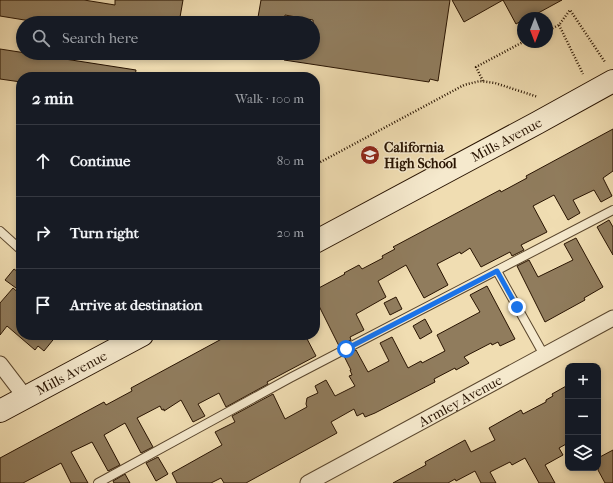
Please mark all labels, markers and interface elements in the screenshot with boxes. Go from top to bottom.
north arrow [517,12,553,48]
search box [16,16,320,60]
icon: search [30,27,52,49]
text: Search here [62,29,138,47]
text: 2 min [32,88,73,108]
text: Walk · 100 m [235,91,304,106]
street label: Mills Avenue [468,114,545,166]
place label: California High School [384,139,457,172]
school or university icon: California High School [359,144,381,166]
icon: ahead [32,150,54,172]
text: Continue [70,152,130,170]
text: 80 m [277,153,304,168]
icon: right [32,222,54,244]
text: Turn right [70,224,139,242]
text: 20 m [277,225,304,240]
icon: arrive [32,294,54,316]
text: Arrive at destination [70,296,202,314]
route end [508,298,526,316]
route start [337,340,355,358]
street label: Mills Avenue [33,347,110,399]
map controls [565,363,601,471]
button: + [565,363,601,399]
street label: Armley Avenue [415,372,505,431]
button: − [565,399,601,435]
button: layers [565,435,601,471]

